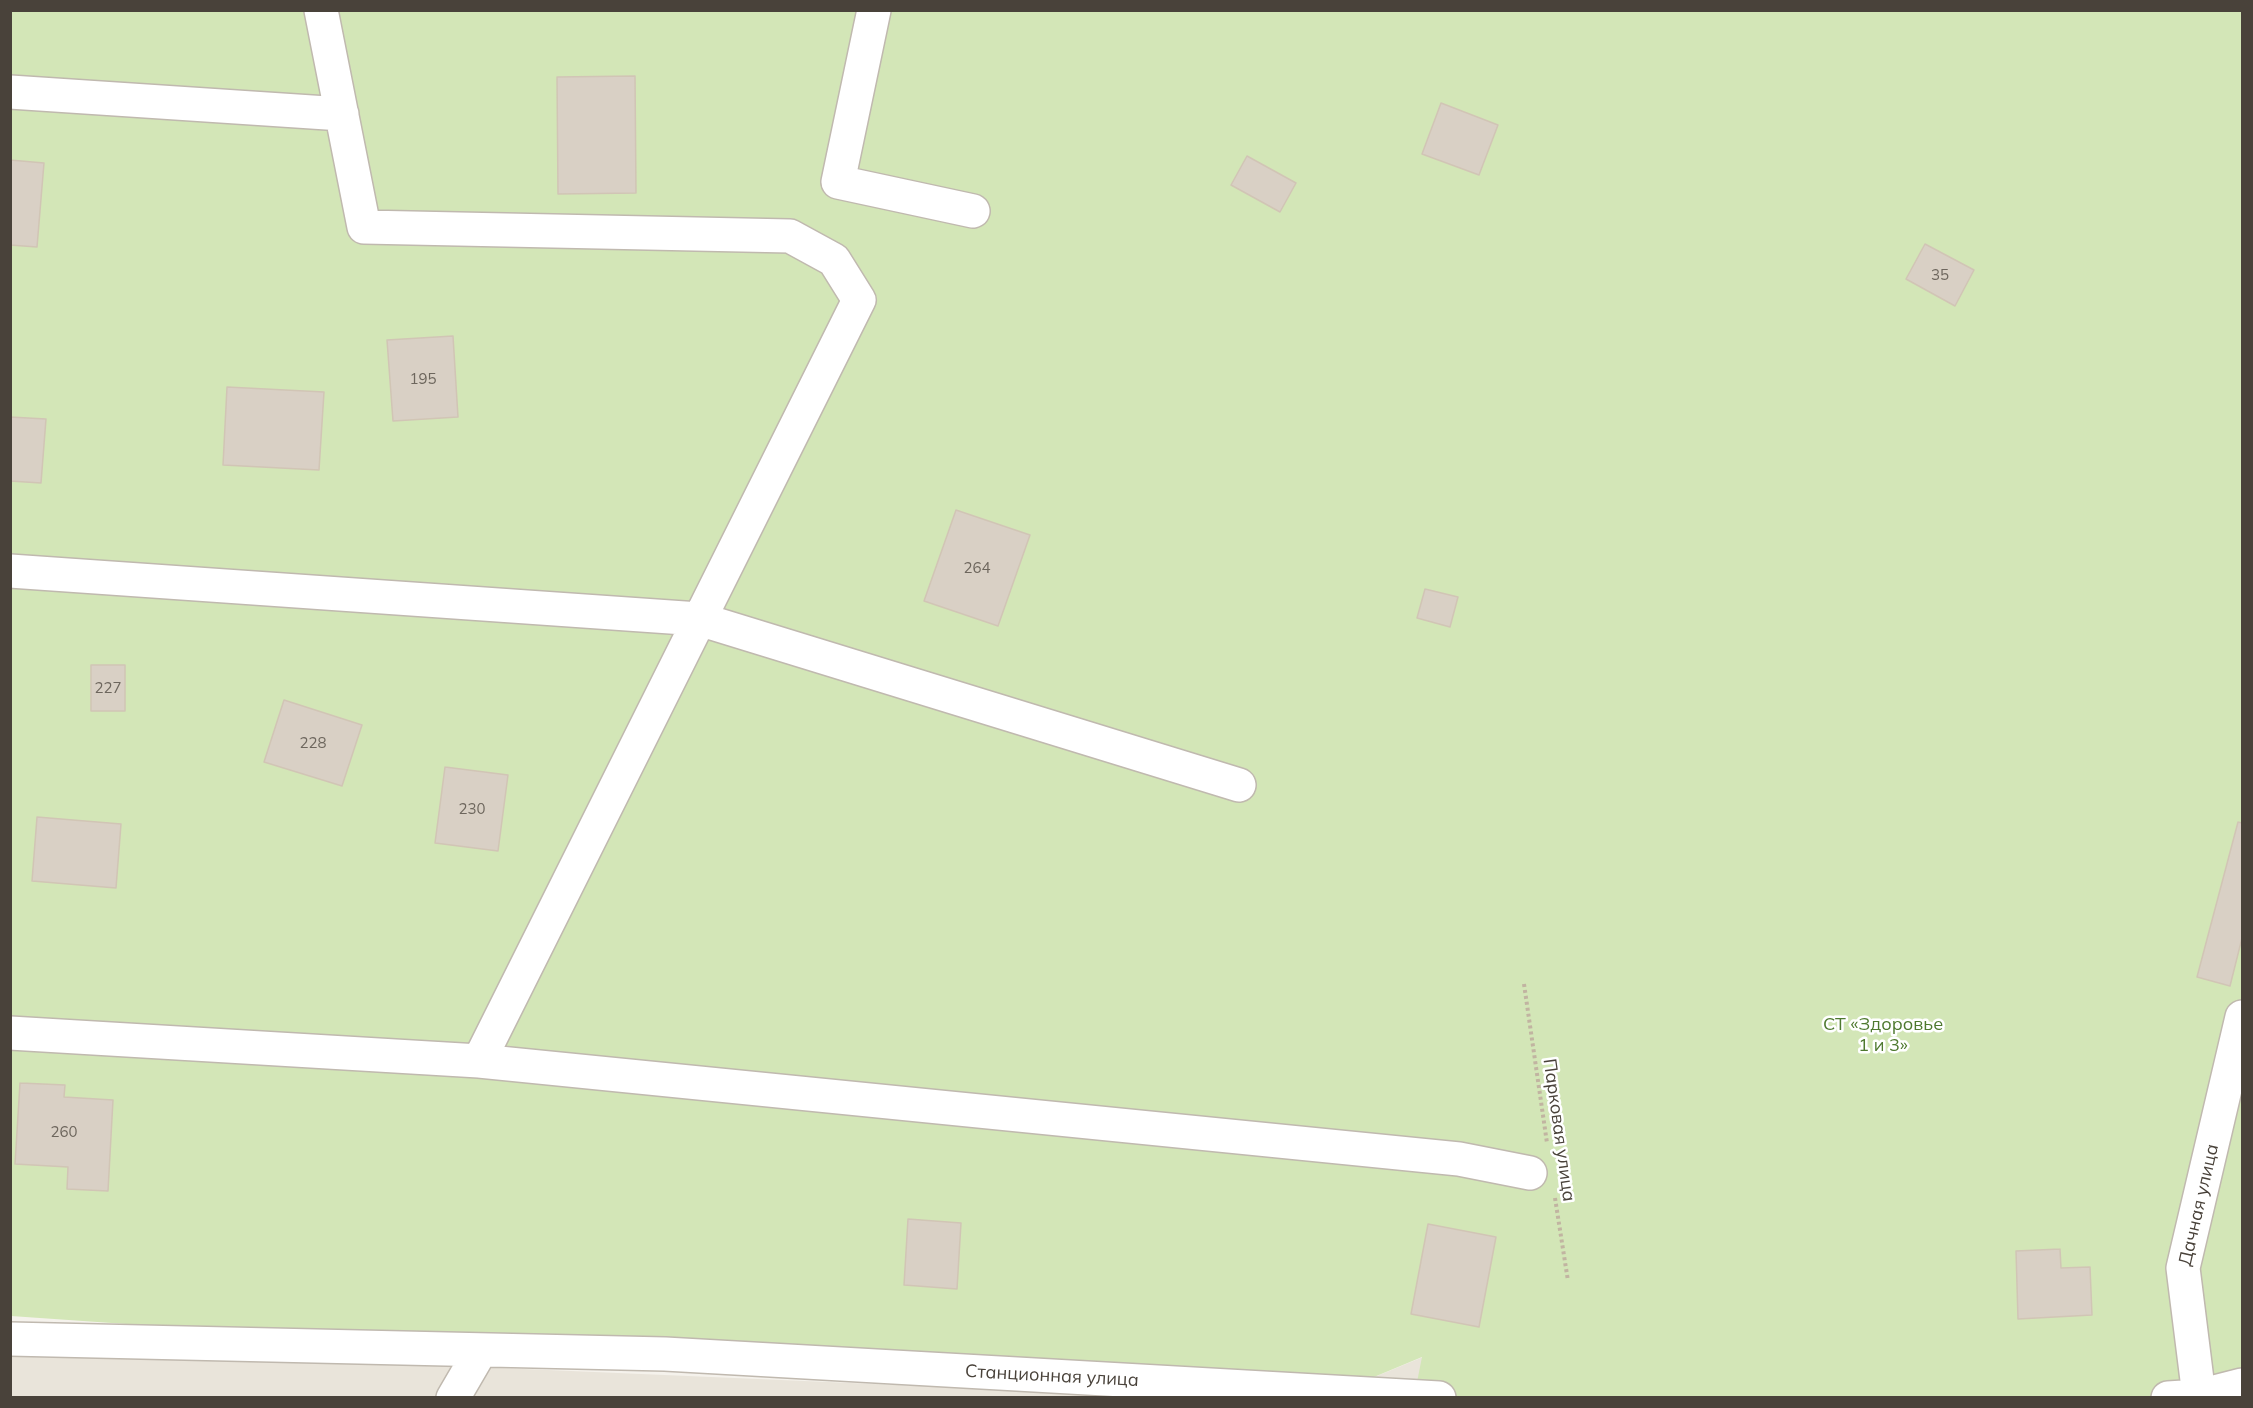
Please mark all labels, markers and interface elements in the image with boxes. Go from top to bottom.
house number: 35 [1931,266,1949,284]
house number: 195 [410,370,436,388]
house number: 264 [964,559,990,577]
house number: 227 [95,679,121,697]
house number: 228 [300,734,326,752]
house number: 230 [459,800,485,818]
park label: СТ «Здоровье 1 и 3» [1823,1014,1943,1056]
street label: Парковая улица [1538,1057,1580,1203]
house number: 260 [51,1123,77,1141]
street label: Дачная улица [2174,1142,2224,1268]
street label: Станционная улица [965,1361,1139,1391]

